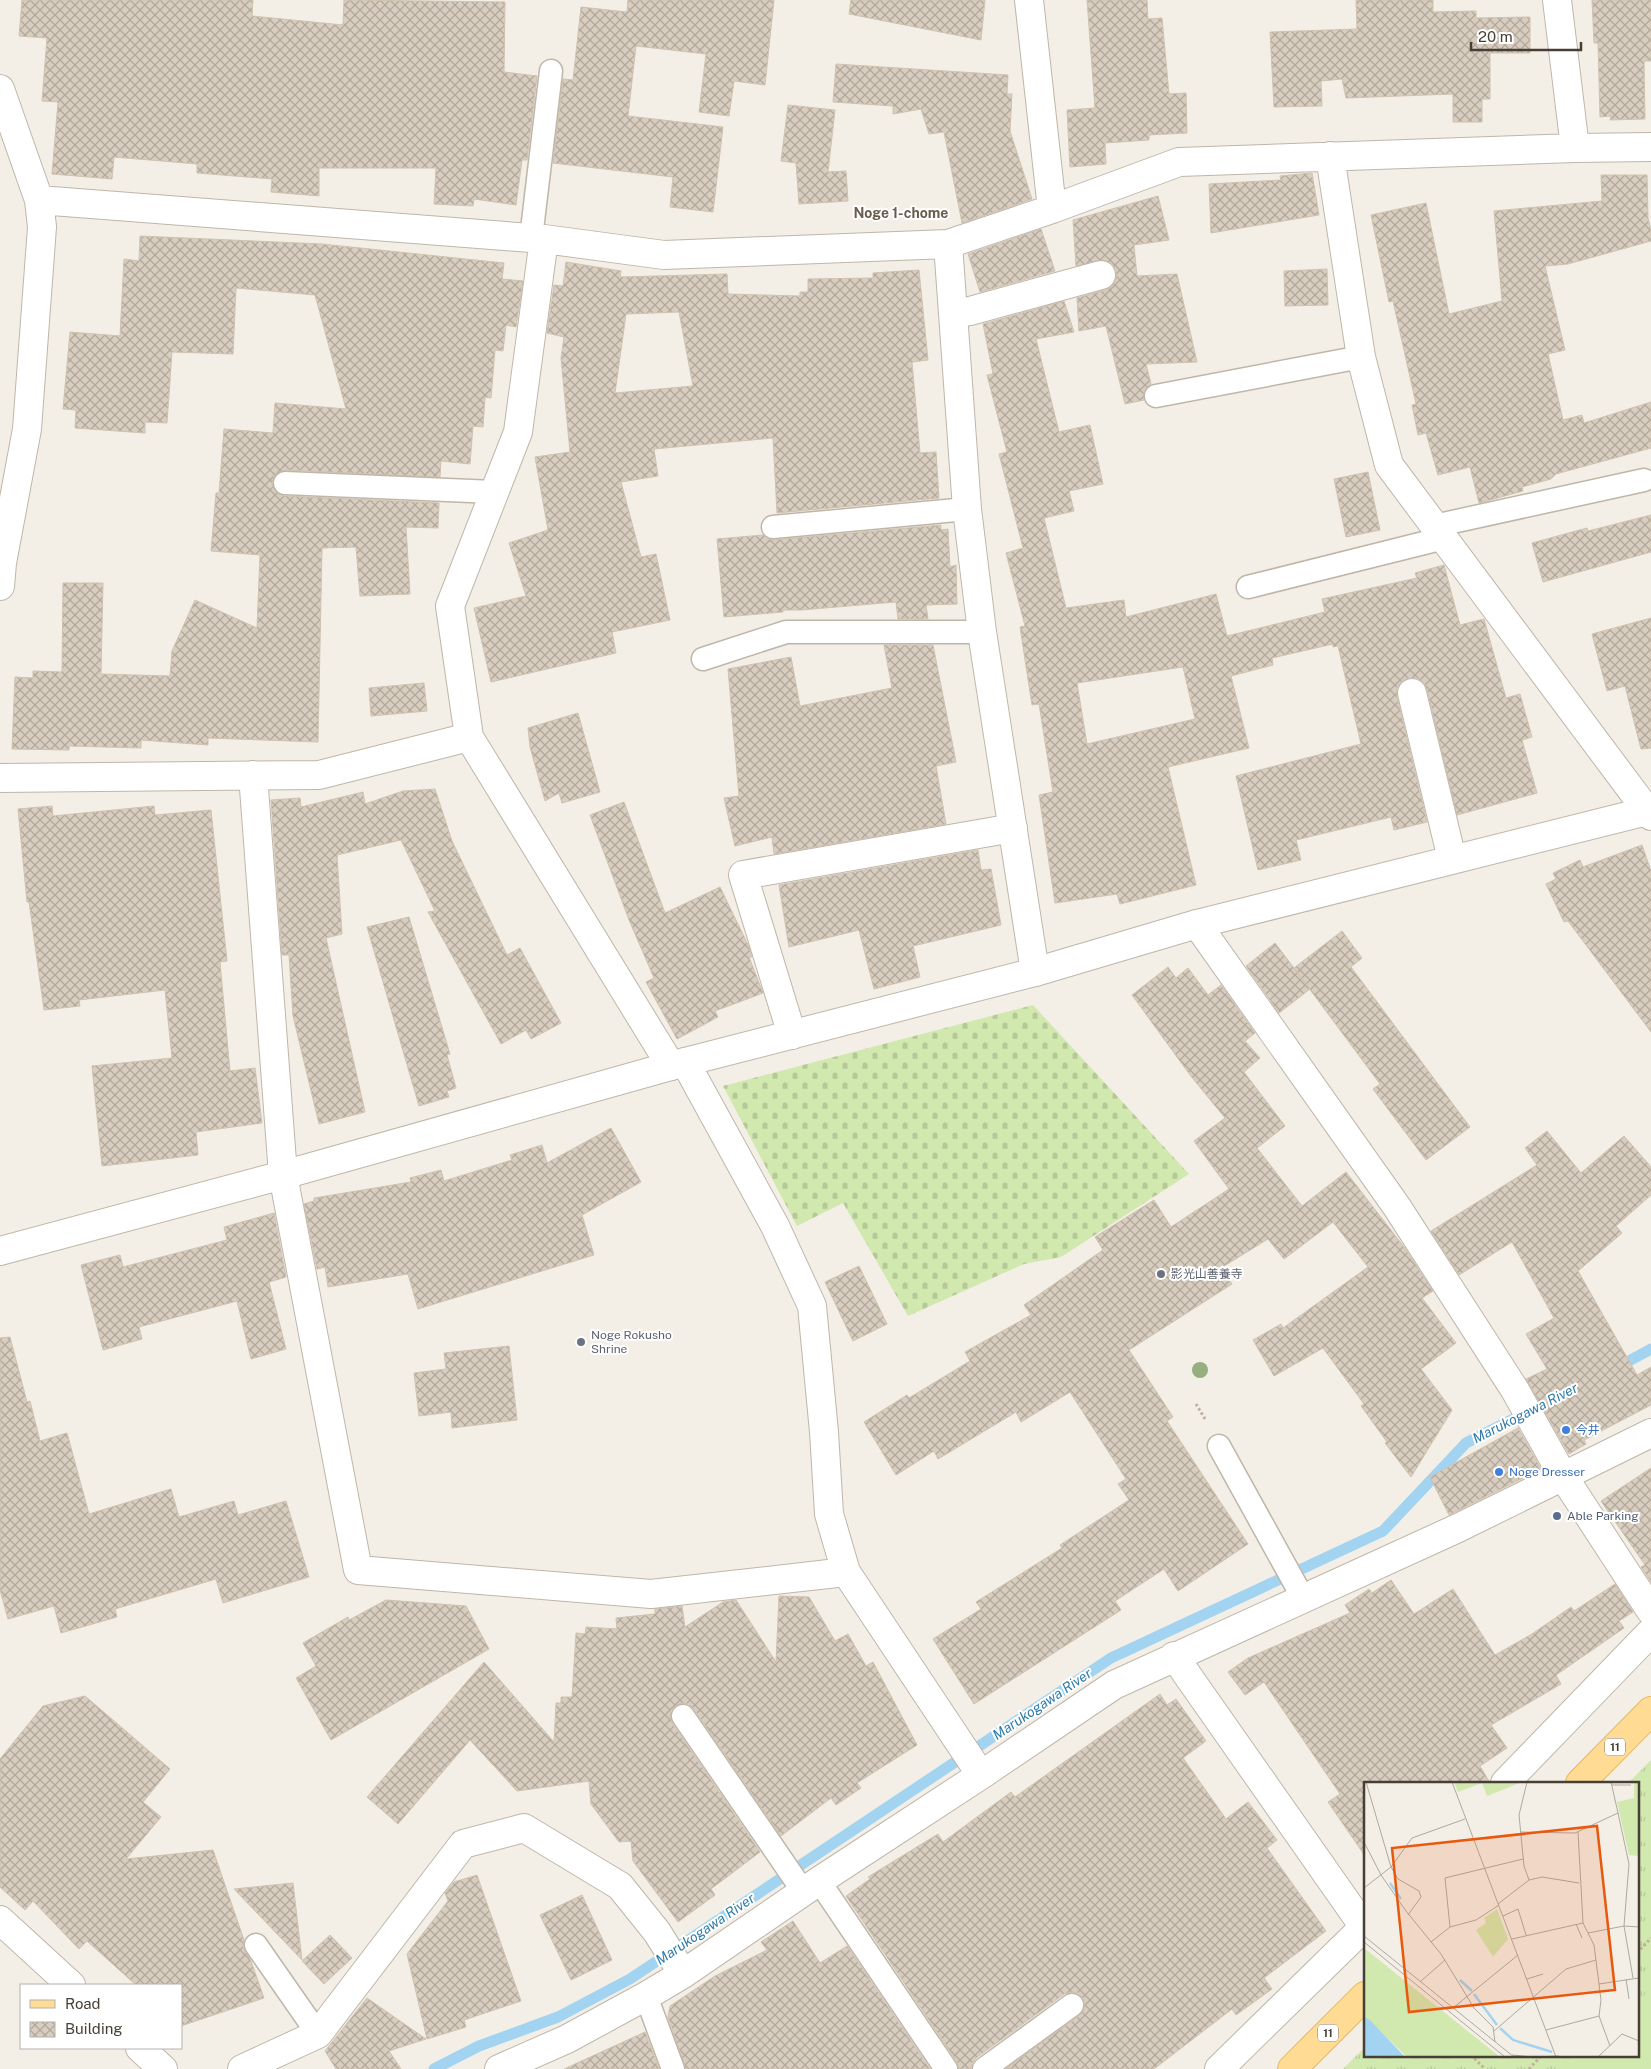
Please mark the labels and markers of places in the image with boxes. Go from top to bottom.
place label: 影光山善養寺 [1171,1267,1243,1281]
marker: 影光山善養寺 [1155,1268,1167,1280]
place label: Noge Rokusho Shrine [591,1328,672,1356]
marker: Noge Rokusho Shrine [575,1336,587,1348]
place label: 今井 [1576,1423,1600,1437]
marker: 今井 [1560,1424,1572,1436]
place label: Noge Dresser [1509,1465,1585,1479]
marker: Noge Dresser [1493,1466,1505,1478]
place label: Able Parking [1567,1509,1639,1523]
marker: Able Parking [1551,1510,1563,1522]

